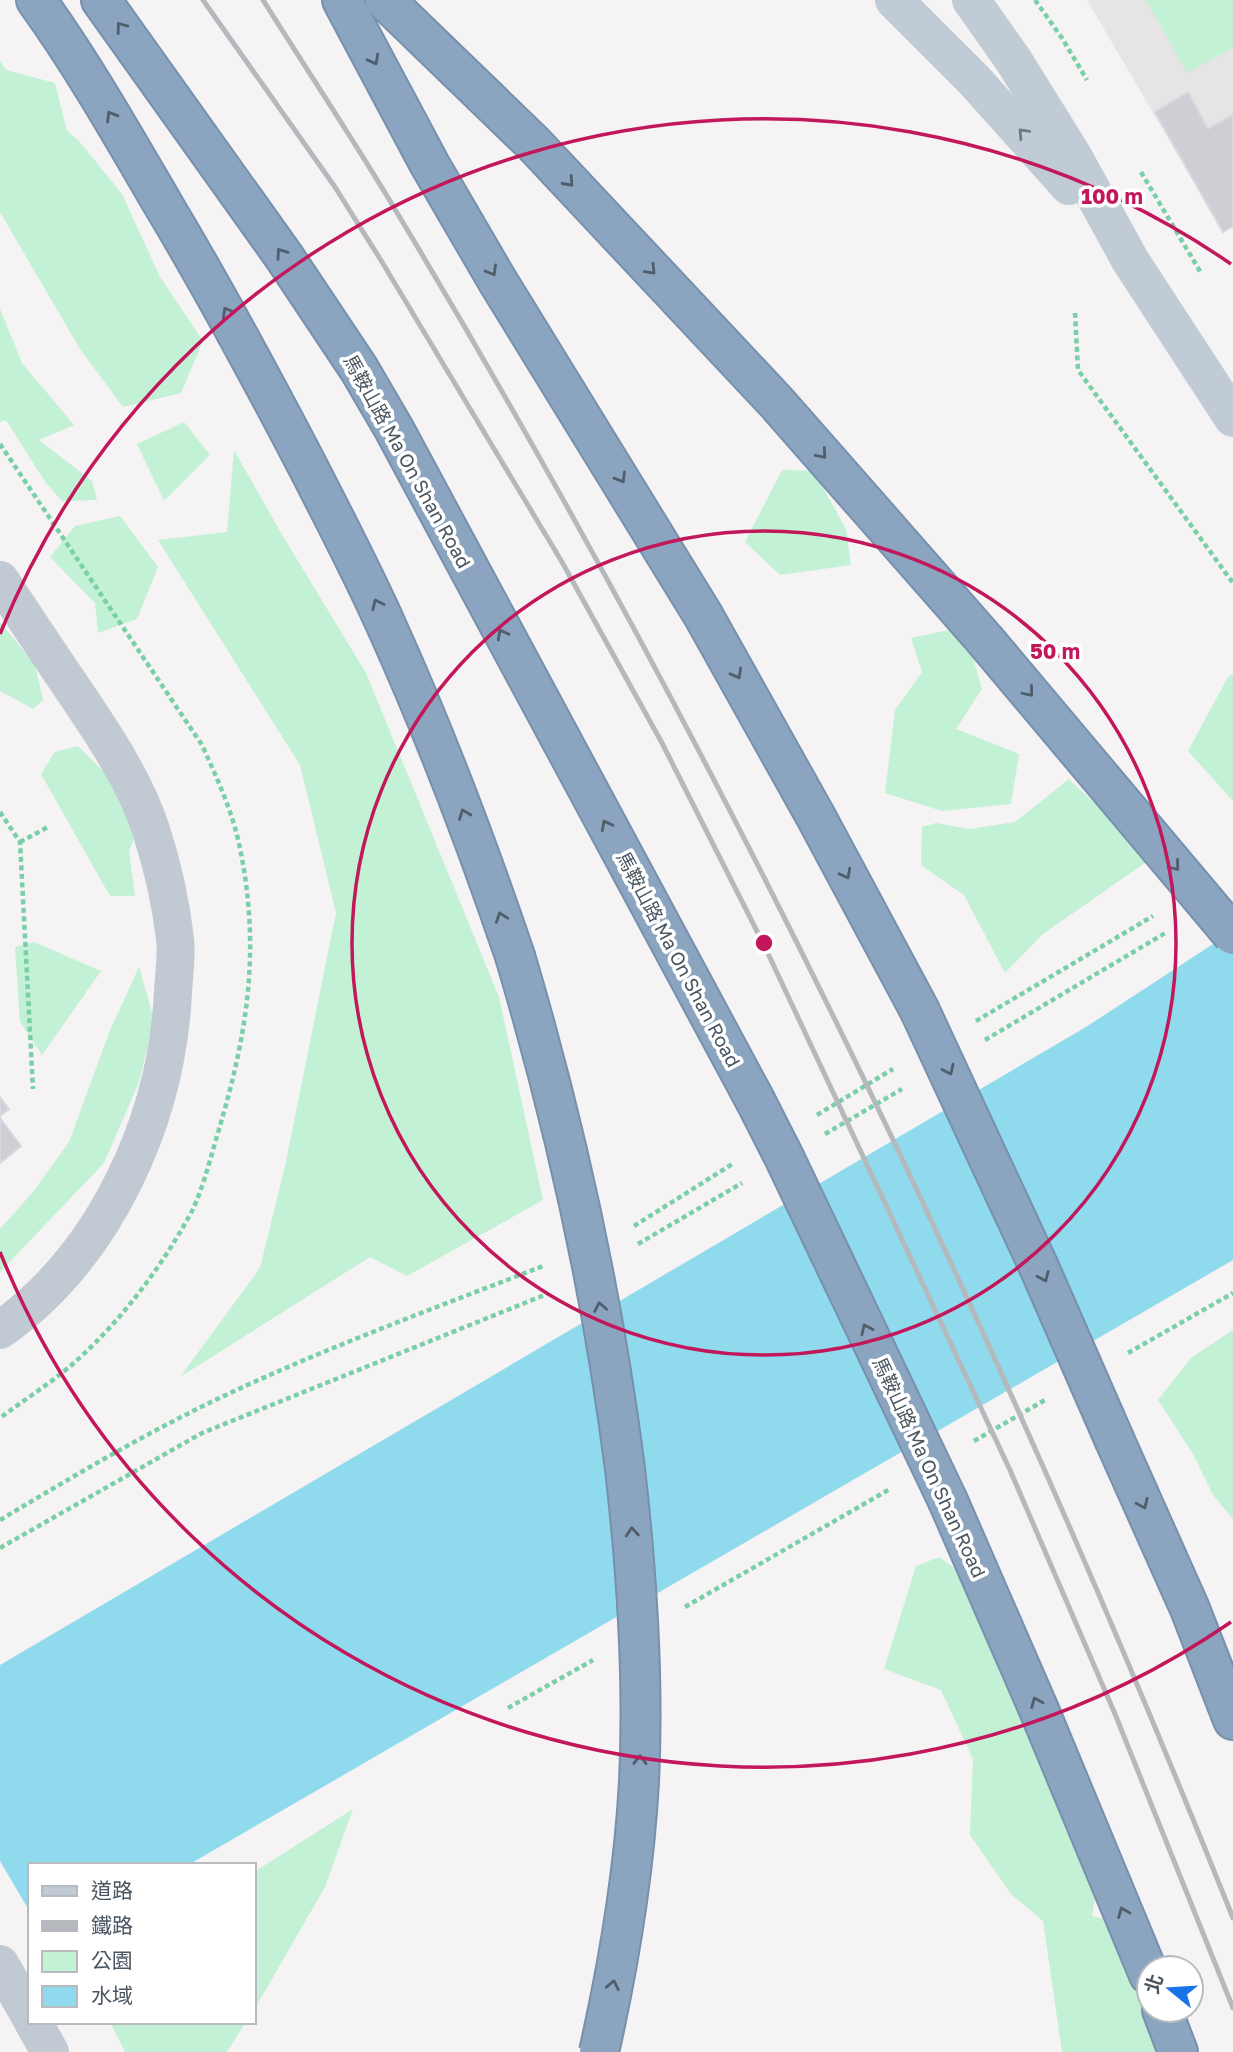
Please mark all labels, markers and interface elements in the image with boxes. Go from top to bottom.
one-way arrow [117,22,130,35]
one-way arrow [366,53,379,65]
one-way arrow [106,111,119,124]
one-way arrow [1019,128,1032,141]
one-way arrow [561,174,573,187]
text: 100 m [1081,183,1143,209]
one-way arrow [277,248,289,261]
one-way arrow [643,262,655,275]
one-way arrow [484,264,497,276]
one-way arrow [221,307,235,320]
street label: 馬鞍山路 Ma On Shan Road [340,350,476,572]
one-way arrow [814,446,826,459]
one-way arrow [612,471,625,484]
one-way arrow [371,599,385,612]
one-way arrow [497,628,510,641]
text: 50 m [1030,638,1080,664]
one-way arrow [729,667,742,679]
one-way arrow [1021,684,1033,697]
one-way arrow [458,809,472,821]
one-way arrow [601,819,615,832]
street label: 馬鞍山路 Ma On Shan Road [612,847,746,1071]
one-way arrow [1167,858,1179,871]
one-way arrow [838,866,851,879]
one-way arrow [495,912,510,924]
centre of rings [752,931,776,955]
one-way arrow [941,1063,955,1076]
one-way arrow [1035,1271,1049,1283]
one-way arrow [593,1301,608,1313]
one-way arrow [860,1324,874,1336]
street label: 馬鞍山路 Ma On Shan Road [869,1353,991,1581]
one-way arrow [1135,1496,1149,1509]
one-way arrow [625,1527,640,1538]
one-way arrow [1030,1697,1044,1710]
one-way arrow [632,1754,647,1765]
legend [28,1863,256,2024]
text: 道路 [91,1877,133,1903]
one-way arrow [1117,1907,1131,1920]
text: 鐵路 [91,1912,133,1938]
text: 公園 [91,1947,133,1973]
north arrow [1135,1954,1205,2024]
text: 北 [1139,1971,1167,1996]
one-way arrow [605,1979,620,1991]
text: 水域 [91,1982,133,2008]

